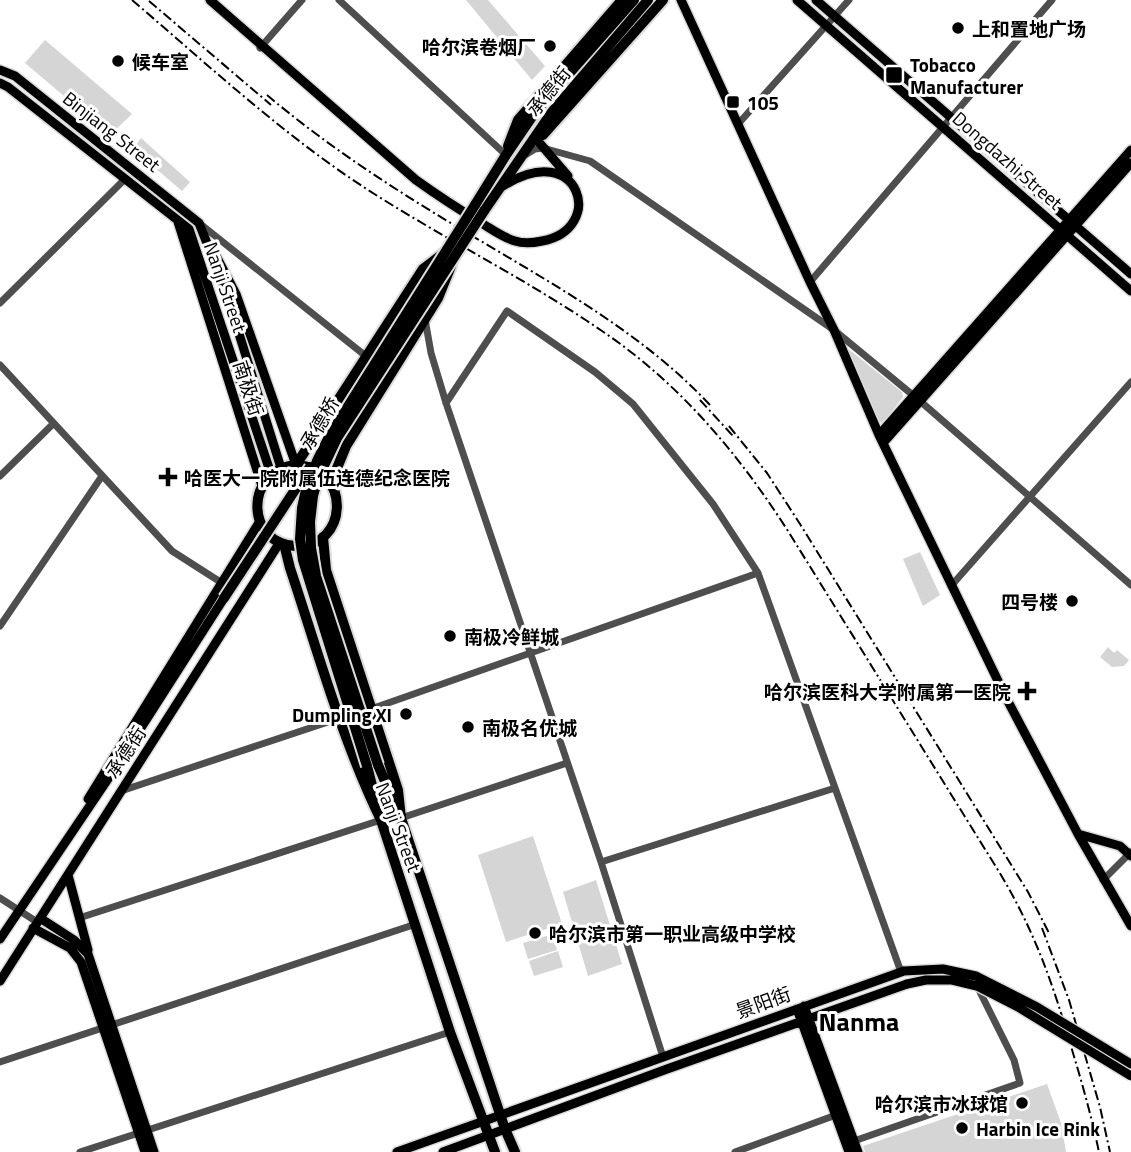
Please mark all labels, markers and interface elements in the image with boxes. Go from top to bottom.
place label: 上和置地广场 [972,14,1086,43]
marker: 上和置地广场 [950,20,966,36]
place label: 哈尔滨卷烟厂 [422,32,536,61]
marker: 哈尔滨卷烟厂 [542,38,558,54]
place label: 候车室 [132,47,189,76]
place label: Tobacco Manufacturer [910,50,1023,101]
marker: 候车室 [110,53,126,69]
street label: 承德街 [519,60,577,122]
marker: Tobacco Manufacturer [884,65,904,85]
street label: Binjiang Street [57,84,167,179]
place label: 105 [747,88,779,117]
marker: 105 [725,94,741,110]
street label: Dongdazhi Street [946,104,1070,216]
street label: Nanji Street [197,238,255,336]
street label: 南极街 [226,356,272,420]
street label: 承德桥 [292,391,346,455]
place label: 哈医大一院附属伍连德纪念医院 [184,463,450,492]
marker: 哈医大一院附属伍连德纪念医院 [158,467,178,487]
place label: 四号楼 [1001,587,1058,616]
marker: 四号楼 [1064,593,1080,609]
place label: 南极冷鲜城 [464,622,559,651]
marker: 南极冷鲜城 [442,628,458,644]
place label: 哈尔滨医科大学附属第一医院 [764,677,1011,706]
marker: 哈尔滨医科大学附属第一医院 [1017,681,1037,701]
place label: Dumpling XI [292,700,392,729]
marker: Dumpling XI [398,706,414,722]
place label: 南极名优城 [482,713,577,742]
marker: 南极名优城 [460,719,476,735]
street label: 承德街 [97,720,153,784]
street label: Nanji Street [369,778,430,876]
place label: 哈尔滨市第一职业高级中学校 [549,919,796,948]
marker: 哈尔滨市第一职业高级中学校 [527,925,543,941]
street label: 景阳街 [731,979,795,1025]
district label: Nanma [819,1002,899,1041]
place label: 哈尔滨市冰球馆 [875,1089,1008,1118]
marker: 哈尔滨市冰球馆 [1014,1095,1030,1111]
place label: Harbin Ice Rink [976,1114,1100,1143]
marker: Harbin Ice Rink [954,1120,970,1136]

